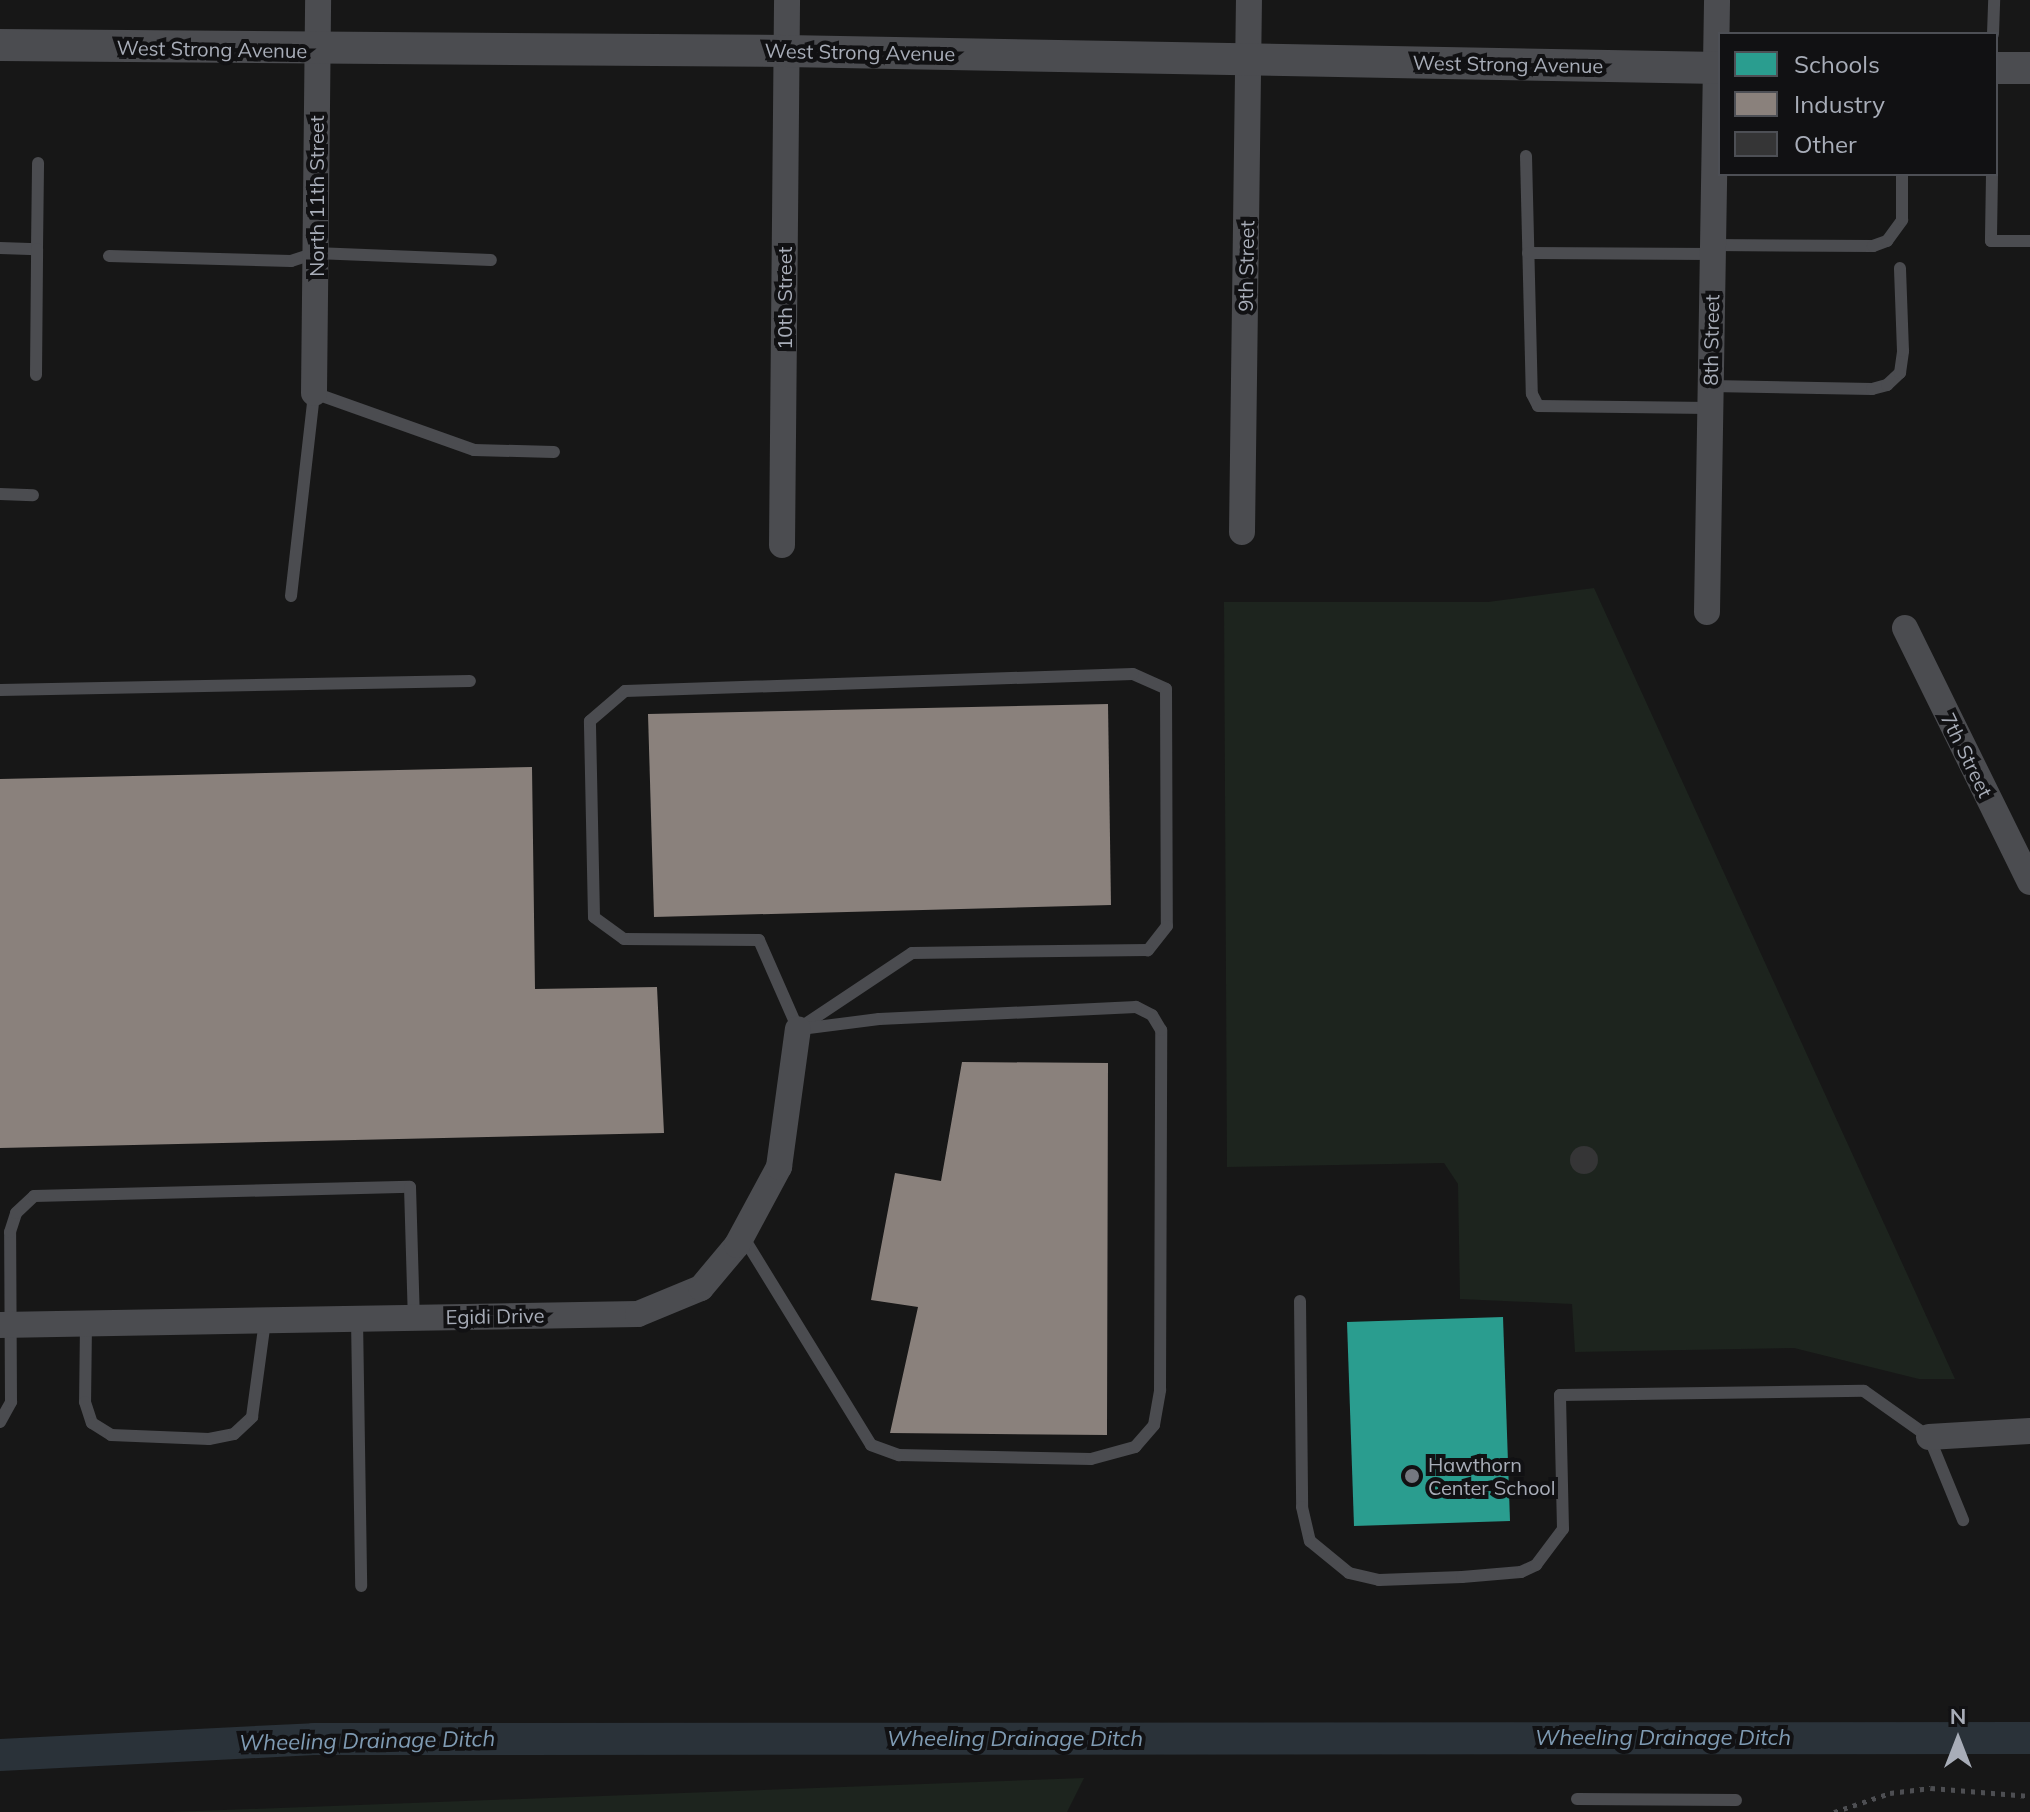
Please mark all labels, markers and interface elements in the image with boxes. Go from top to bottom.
legend [1718,32,1998,176]
street label: West Strong Avenue [116,35,308,63]
street label: West Strong Avenue [764,38,956,66]
text: Schools [1794,49,1880,79]
street label: West Strong Avenue [1412,50,1604,78]
text: Industry [1794,89,1885,119]
street label: North 11th Street [304,115,328,277]
text: Other [1794,129,1857,159]
street label: 9th Street [1233,220,1259,312]
street label: 10th Street [772,246,796,350]
street label: 8th Street [1698,294,1724,386]
street label: 7th Street [1936,709,1998,801]
street label: Egidi Drive [445,1303,545,1329]
place label: Hawthorn Center School [1428,1452,1556,1499]
marker: Hawthorn Center School [1403,1467,1421,1485]
north arrow [1918,1700,1998,1780]
text: N [1950,1702,1966,1730]
water label: Wheeling Drainage Ditch [1535,1725,1791,1751]
water label: Wheeling Drainage Ditch [239,1726,495,1756]
water label: Wheeling Drainage Ditch [887,1726,1143,1752]

